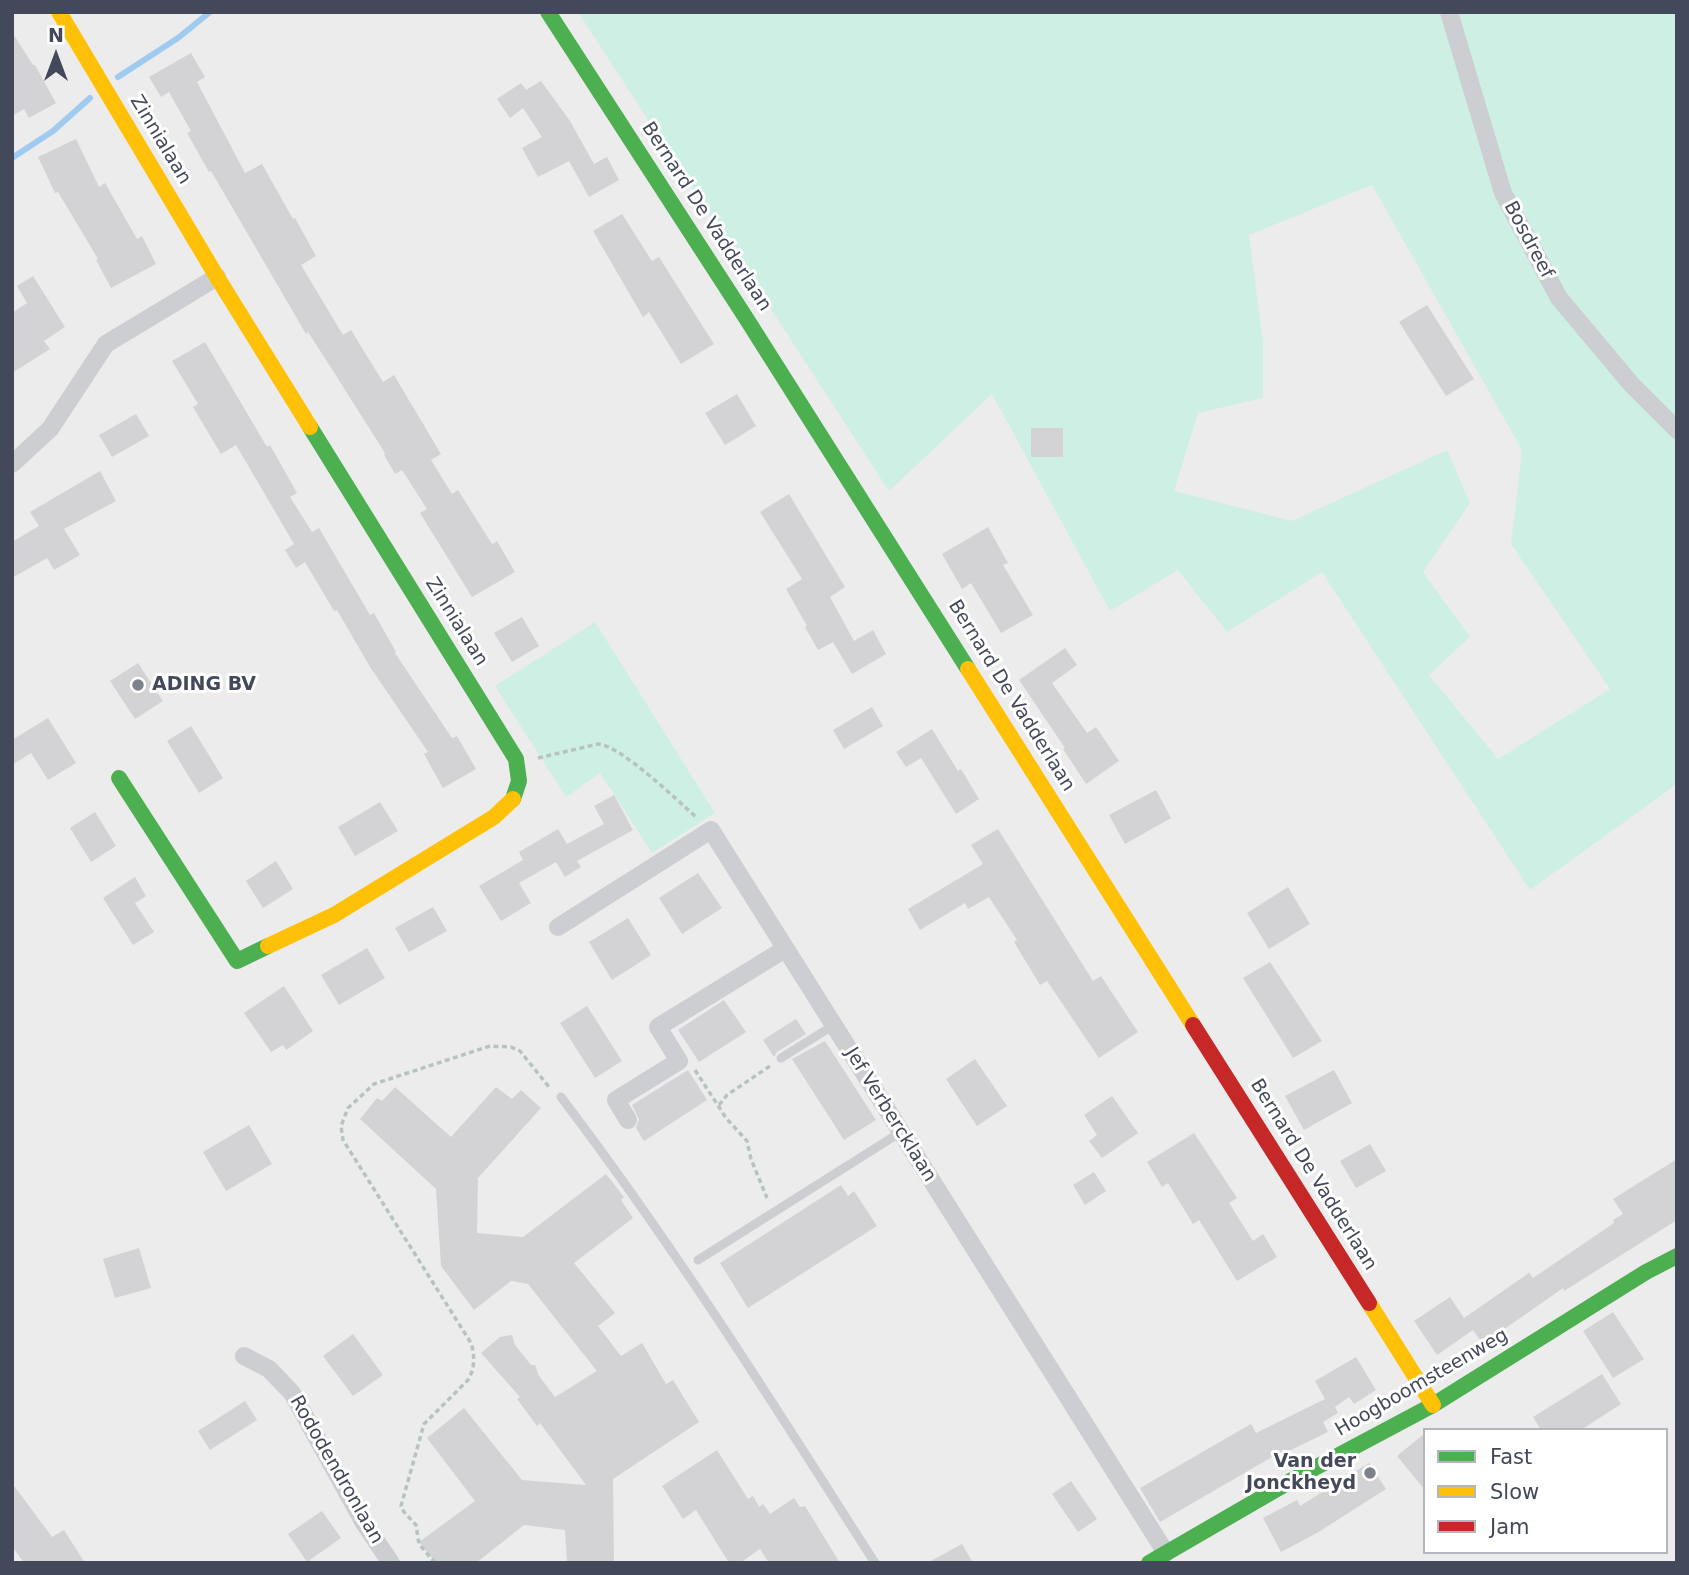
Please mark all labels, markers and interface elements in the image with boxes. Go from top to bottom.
north arrow [21,21,91,91]
text: N [48,24,64,46]
street label: Zinnialaan [125,91,195,189]
street label: Bernard De Vadderlaan [636,118,776,316]
street label: Bosdreef [1498,198,1558,282]
street label: Zinnialaan [420,574,492,670]
street label: Bernard De Vadderlaan [943,596,1079,796]
place label: ADING BV [152,674,256,696]
marker: ADING BV [130,677,146,693]
street label: Jef Verbercklaan [839,1044,941,1186]
street label: Bernard De Vadderlaan [1245,1075,1381,1275]
street label: Hoogboomsteenweg [1332,1324,1512,1442]
street label: Rododendronlaan [284,1392,388,1548]
legend [1423,1428,1668,1554]
text: Fast [1490,1445,1532,1469]
place label: Van der Jonckheyd [1246,1451,1356,1495]
marker: Van der Jonckheyd [1362,1465,1378,1481]
text: Slow [1490,1480,1539,1504]
text: Jam [1490,1515,1530,1539]

